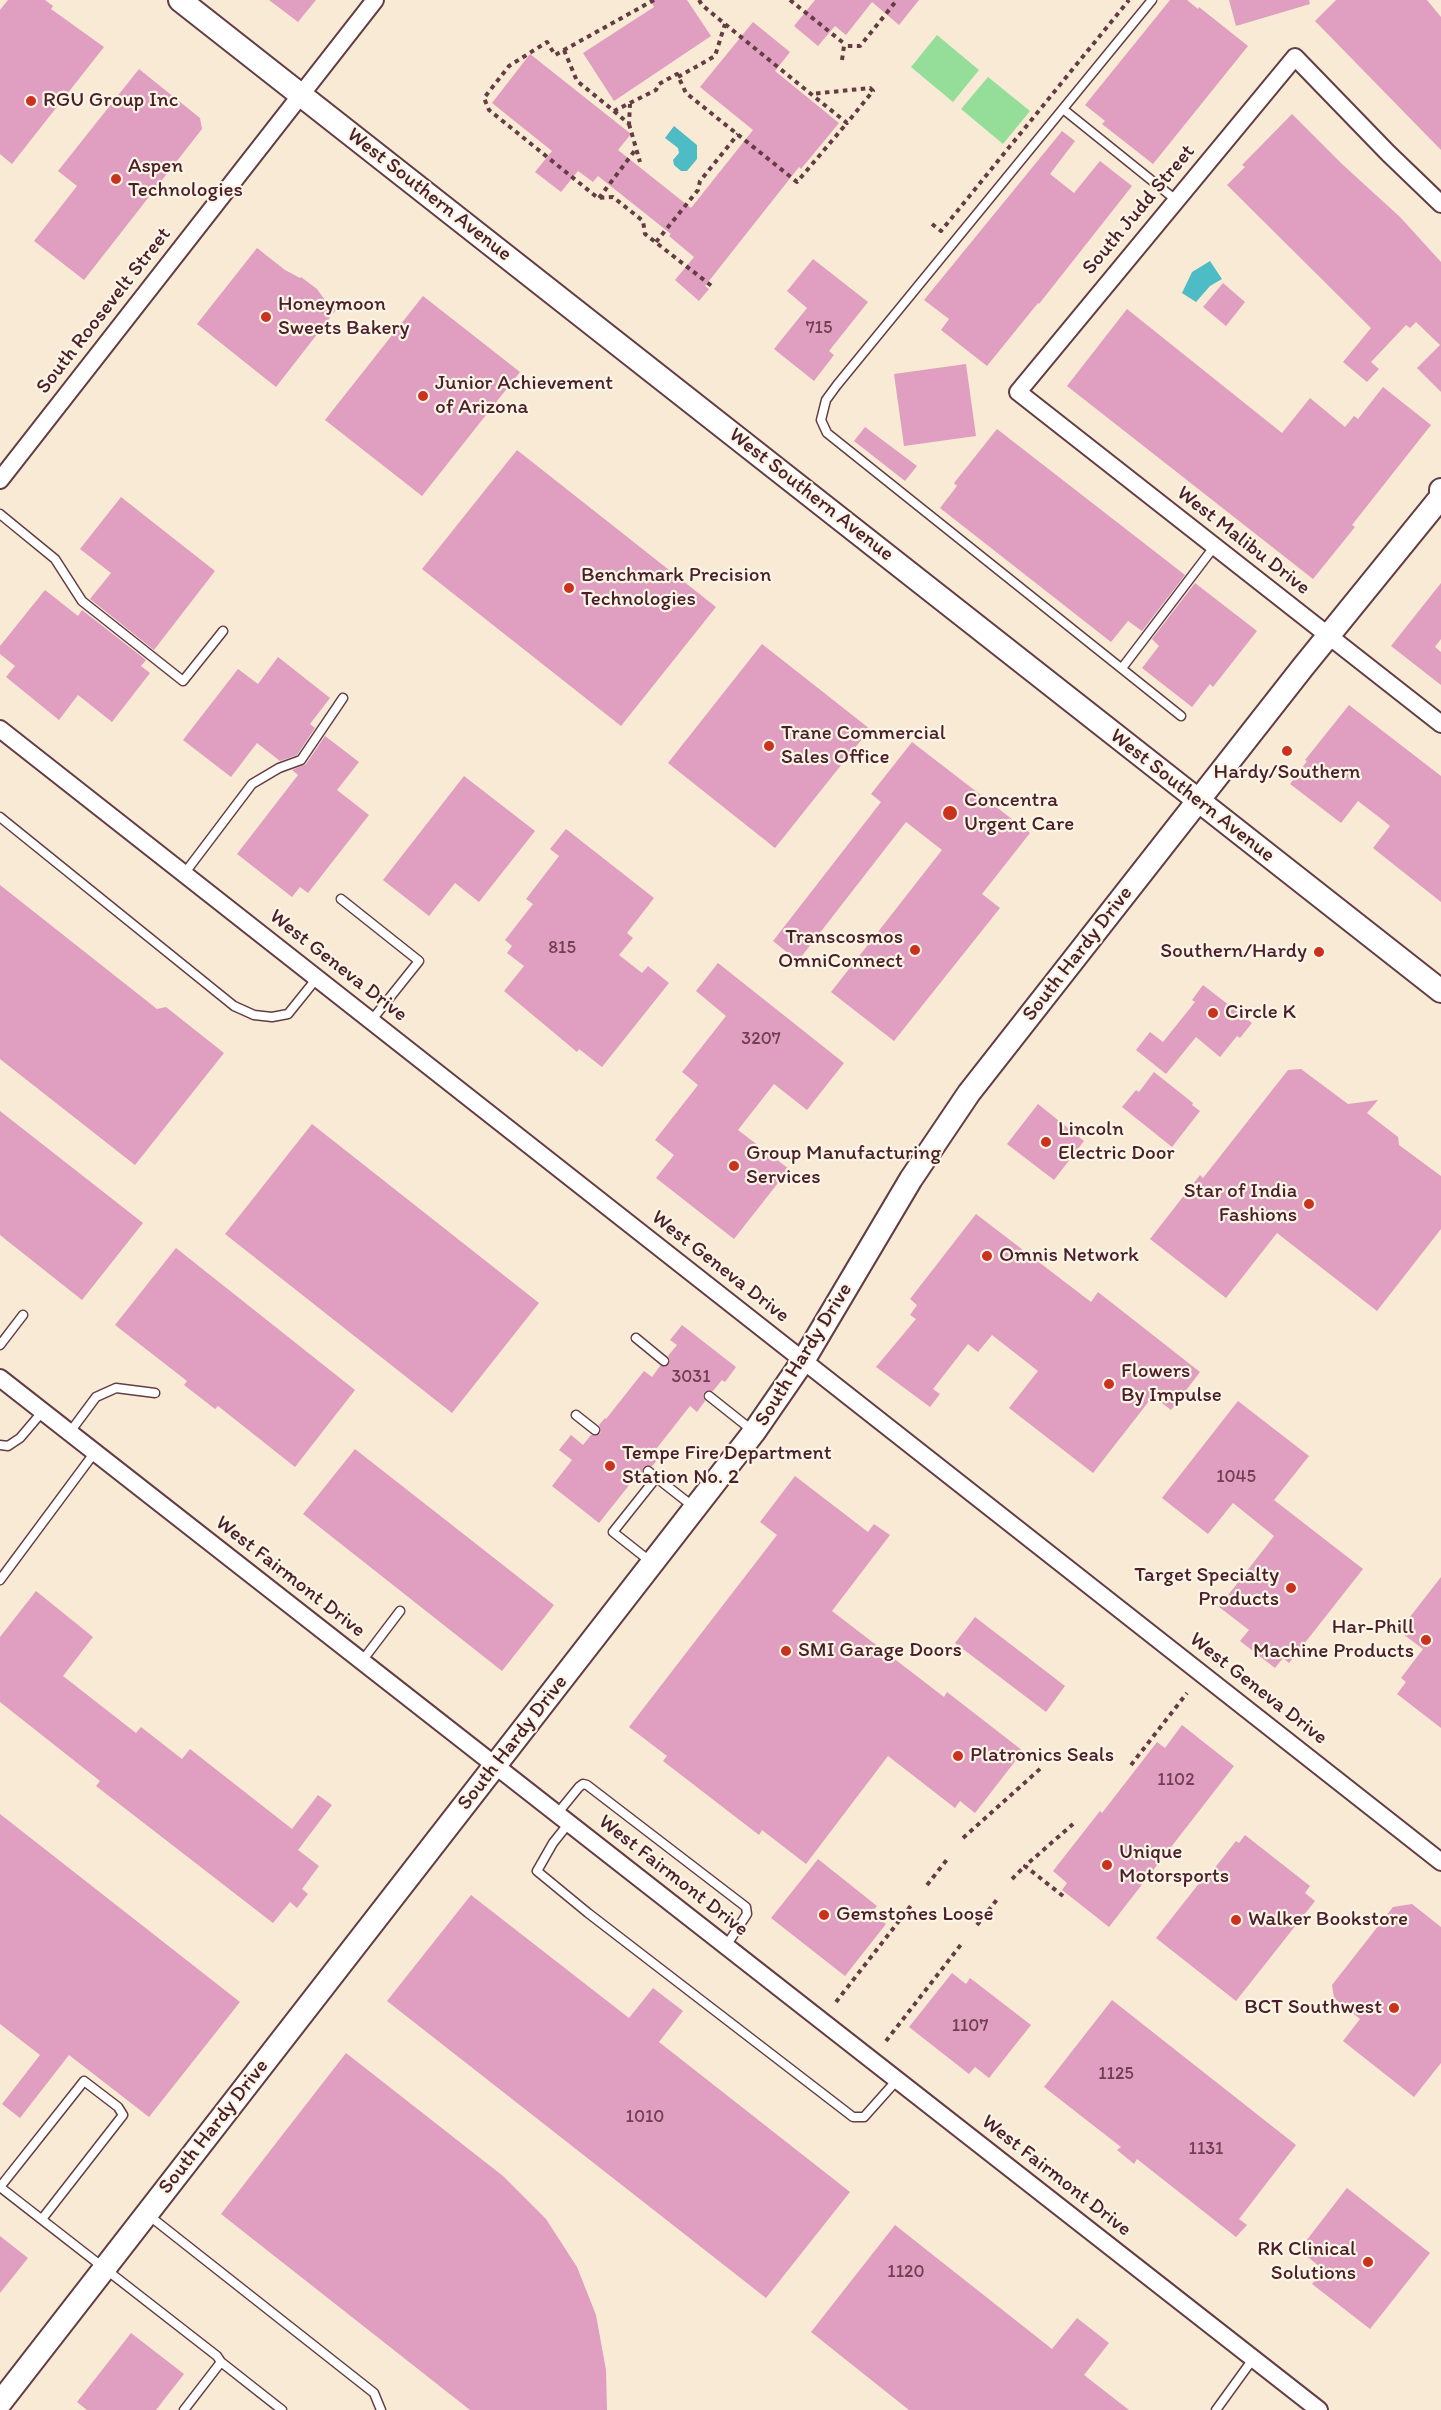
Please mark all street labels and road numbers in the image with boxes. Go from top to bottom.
street label: West Southern Avenue [341,123,517,267]
street label: South Judd Street [1077,140,1201,280]
street label: South Roosevelt Street [31,223,177,399]
street label: West Southern Avenue [723,423,899,567]
street label: West Malibu Drive [1171,481,1315,601]
street label: West Southern Avenue [1104,724,1280,868]
street label: South Hardy Drive [1017,881,1139,1027]
street label: West Geneva Drive [264,904,412,1028]
street label: West Geneva Drive [646,1205,794,1329]
street label: South Hardy Drive [750,1279,858,1431]
street label: West Fairmont Drive [210,1511,370,1643]
street label: West Geneva Drive [1184,1627,1332,1751]
street label: South Hardy Drive [452,1670,574,1816]
street label: West Fairmont Drive [593,1810,753,1942]
street label: South Hardy Drive [153,2054,275,2200]
street label: West Fairmont Drive [976,2110,1136,2242]

